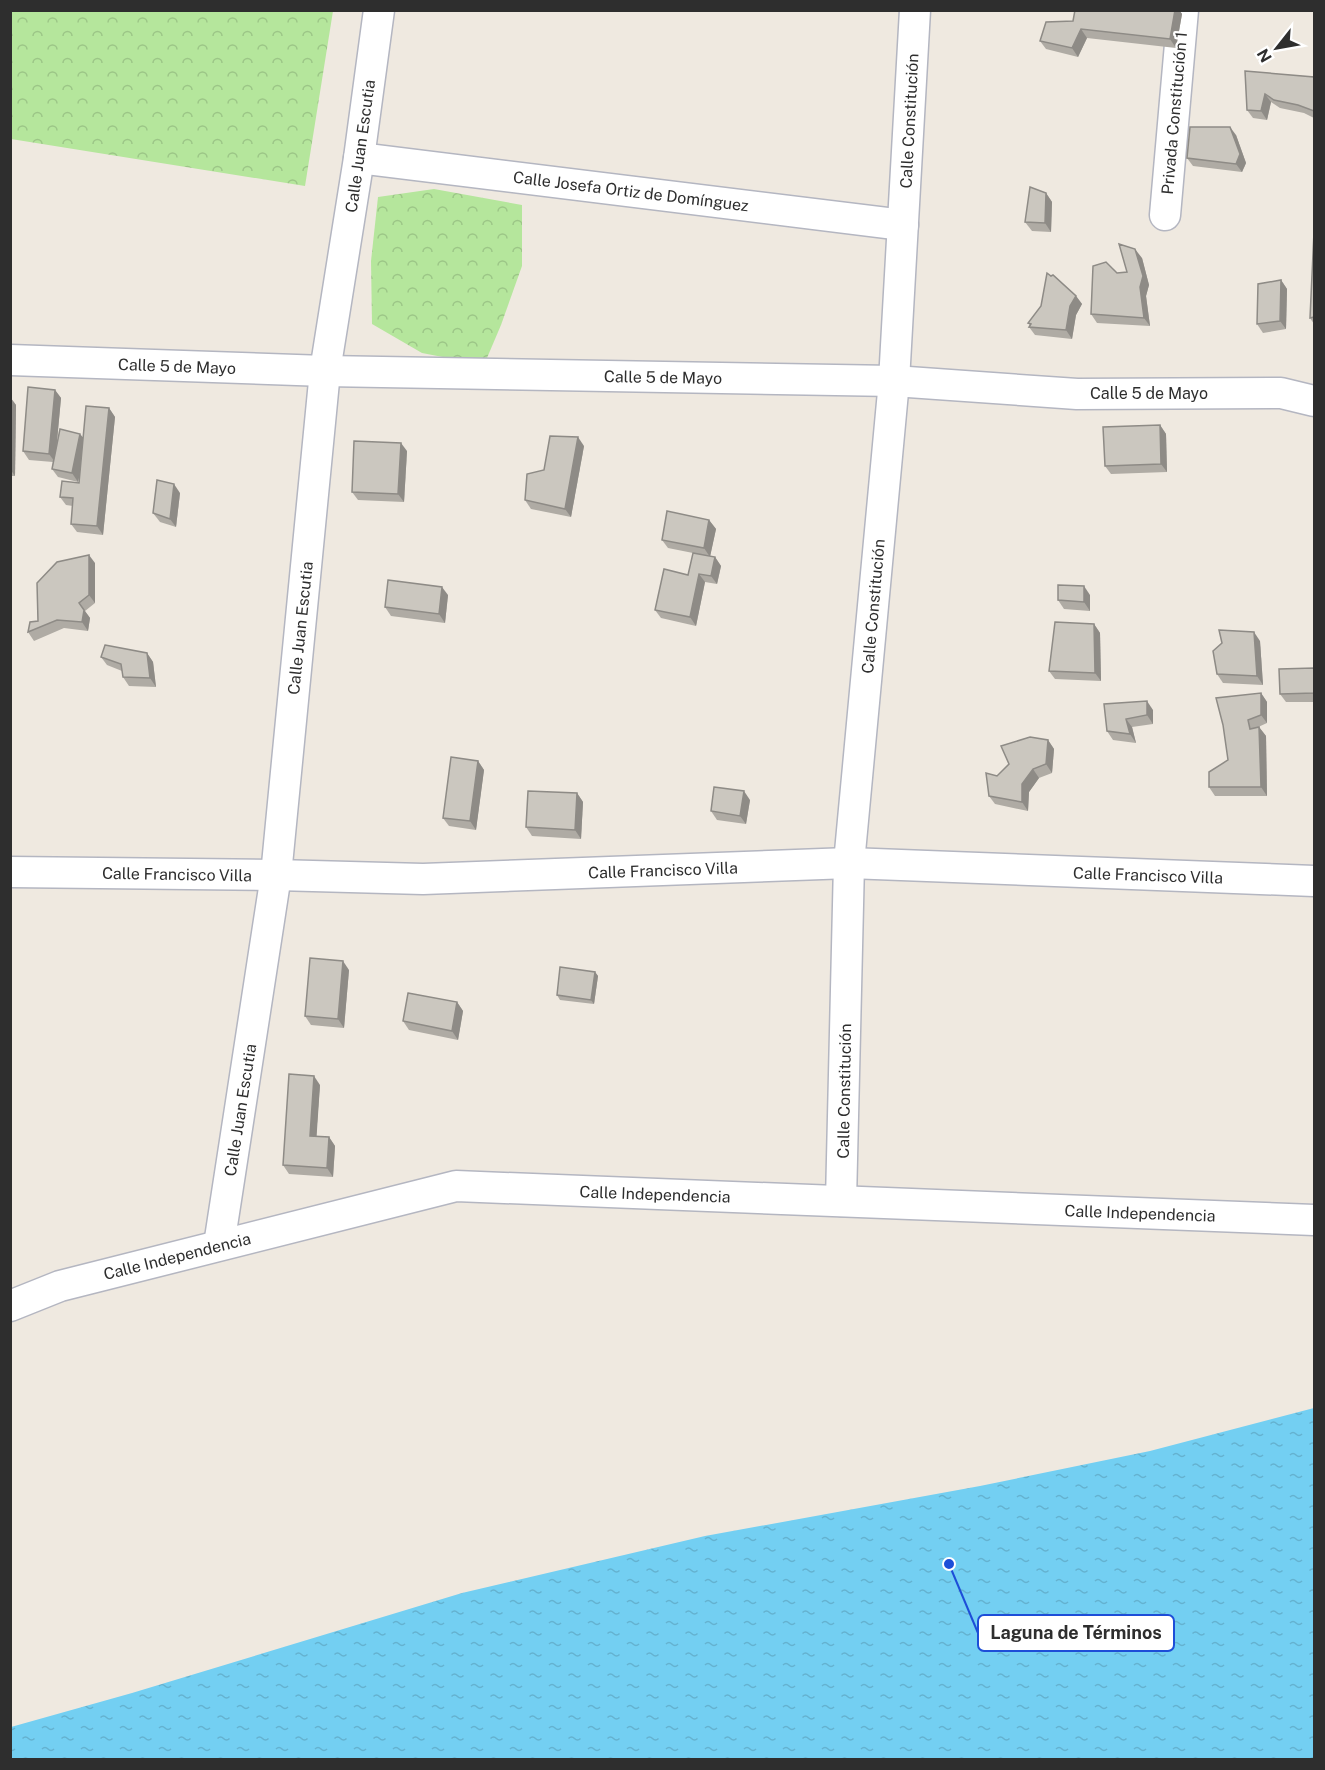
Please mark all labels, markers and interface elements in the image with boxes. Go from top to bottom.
north arrow [1247,18,1307,78]
street label: Privada Constitución 1 [1158,31,1191,195]
text: N [1253,45,1276,66]
street label: Calle Constitución [896,53,923,189]
street label: Calle Juan Escutia [342,78,379,214]
street label: Calle Josefa Ortiz de Domínguez [512,168,750,215]
street label: Calle 5 de Mayo [118,355,236,378]
street label: Calle 5 de Mayo [604,367,722,388]
street label: Calle 5 de Mayo [1090,384,1208,403]
street label: Calle Constitución [858,538,889,674]
street label: Calle Juan Escutia [284,560,317,696]
street label: Calle Francisco Villa [588,858,738,883]
street label: Calle Francisco Villa [1073,863,1223,888]
street label: Calle Francisco Villa [102,864,252,885]
street label: Calle Constitución [834,1023,855,1159]
street label: Calle Juan Escutia [221,1042,260,1178]
street label: Calle Independencia [579,1182,731,1207]
street label: Calle Independencia [1064,1201,1216,1226]
street label: Calle Independencia [102,1229,253,1284]
callout: Laguna de Términos [978,1615,1174,1651]
text: Laguna de Términos [990,1622,1162,1643]

